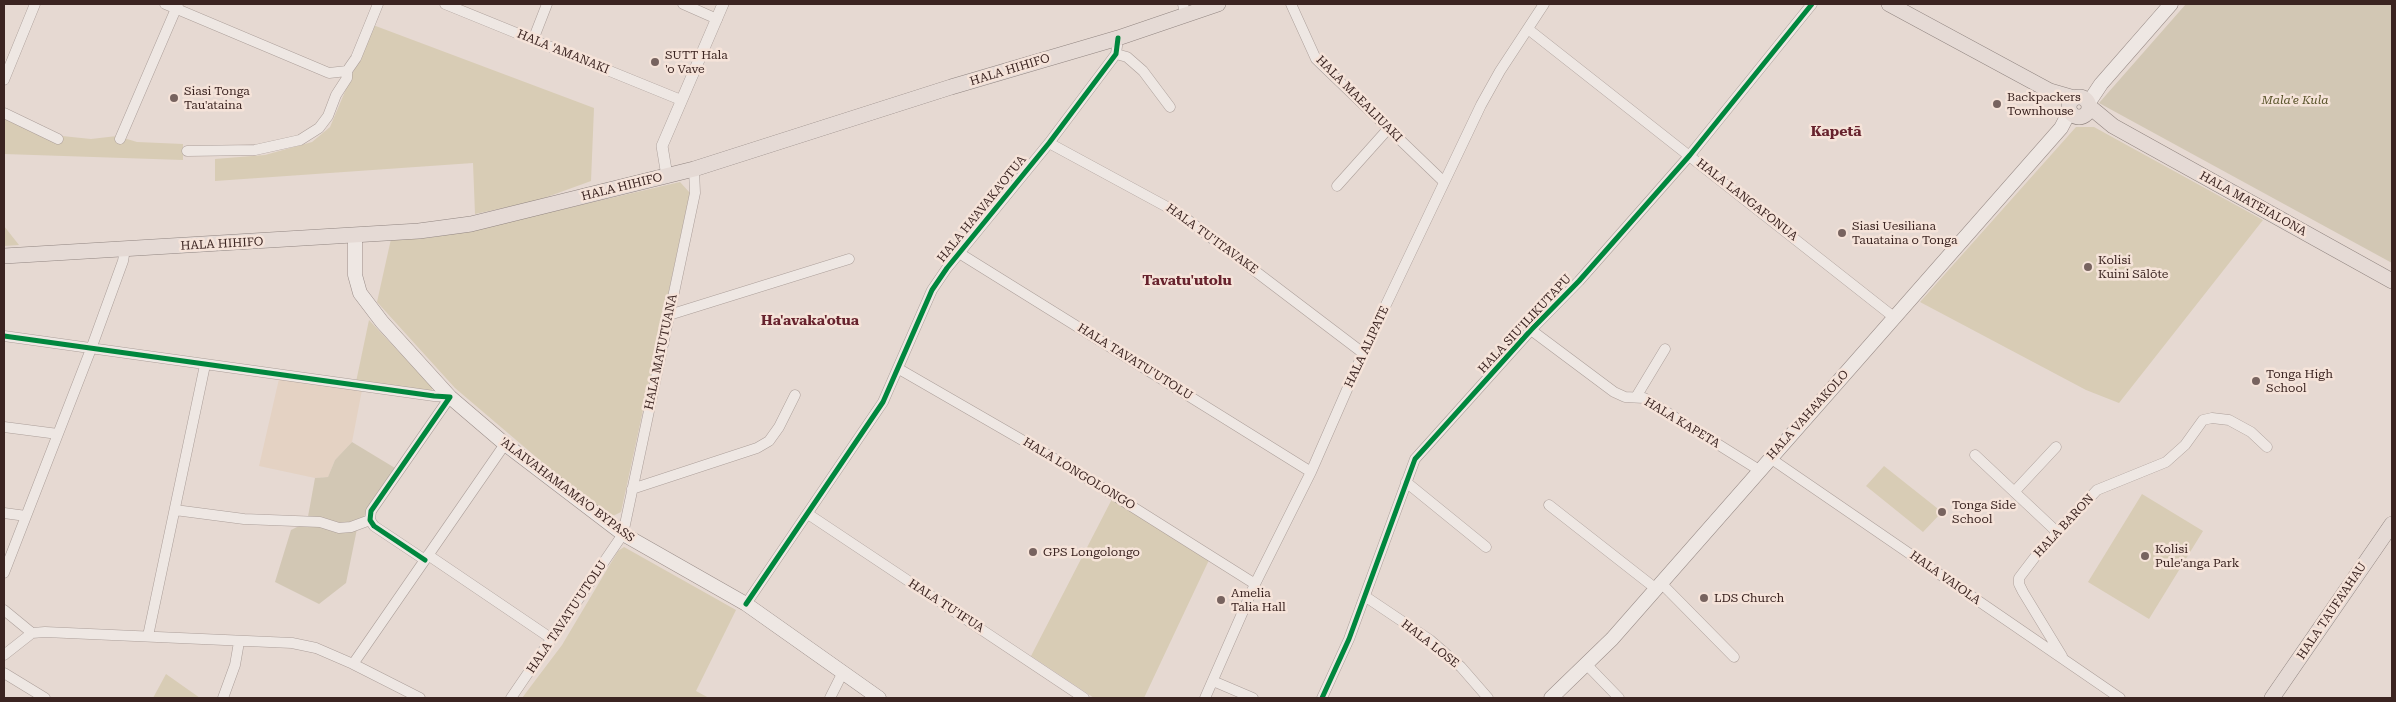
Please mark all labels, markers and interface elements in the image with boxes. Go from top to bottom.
street label: HALA 'AMANAKI [515,27,611,77]
place label: SUTT Hala 'o Vave [665,48,728,76]
street label: HALA HIHIFO [968,51,1052,89]
street label: HALA MAEALIUAKI [1313,53,1405,145]
marker: SUTT Hala 'o Vave [649,56,661,68]
place label: Siasi Tonga Tau'ataina [184,84,250,112]
place label: Backpackers Townhouse [2007,90,2081,118]
marker: Siasi Tonga Tau'ataina [168,92,180,104]
park label: Mala'e Kula [2262,93,2328,107]
marker: Backpackers Townhouse [1991,98,2003,110]
district label: Kapetā [1811,124,1861,140]
street label: HALA HA'AVAKA'OTUA [934,153,1030,265]
street label: HALA LANGAFONUA [1694,156,1800,244]
street label: HALA MATEIALONA [2197,169,2309,239]
street label: HALA HIHIFO [580,170,664,204]
street label: HALA TU'ITAVAKE [1163,201,1261,277]
place label: Siasi Uesiliana Tauataina o Tonga [1852,219,1957,247]
marker: Siasi Uesiliana Tauataina o Tonga [1836,227,1848,239]
street label: HALA HIHIFO [180,235,264,253]
place label: Kolisi Kuini Sālōte [2098,253,2168,281]
marker: Kolisi Kuini Sālōte [2082,261,2094,273]
street label: HALA SIU'ILIKUTAPU [1475,272,1575,376]
district label: Tavatu'utolu [1142,273,1232,289]
street label: HALA MATUTUANA [642,293,680,411]
street label: HALA ALIPATE [1342,304,1392,390]
district label: Ha'avaka'otua [761,313,859,329]
street label: HALA TAVATU'UTOLU [1075,321,1195,403]
street label: HALA VAHA'AKOLO [1764,367,1852,463]
place label: Tonga High School [2266,367,2333,395]
marker: Tonga High School [2250,375,2262,387]
street label: HALA KAPETA [1641,395,1723,451]
street label: 'ALAIVAHAMAMA'O BYPASS [497,435,637,545]
street label: HALA LONGOLONGO [1020,435,1138,513]
street label: HALA BARON [2031,491,2097,561]
place label: Tonga Side School [1952,498,2016,526]
marker: Tonga Side School [1936,506,1948,518]
place label: Kolisi Pule'anga Park [2155,542,2239,570]
place label: GPS Longolongo [1043,545,1140,559]
marker: GPS Longolongo [1027,546,1039,558]
street label: HALA VAIOLA [1907,548,1983,608]
marker: Kolisi Pule'anga Park [2139,550,2151,562]
street label: HALA TAVATU'UTOLU [524,558,610,676]
street label: HALA TAUFA'AHAU [2294,560,2370,662]
street label: HALA TU'IFUA [906,576,986,636]
place label: Amelia Talia Hall [1231,586,1286,614]
place label: LDS Church [1714,591,1784,605]
marker: LDS Church [1698,592,1710,604]
marker: Amelia Talia Hall [1215,594,1227,606]
street label: HALA LOSE [1398,617,1462,671]

